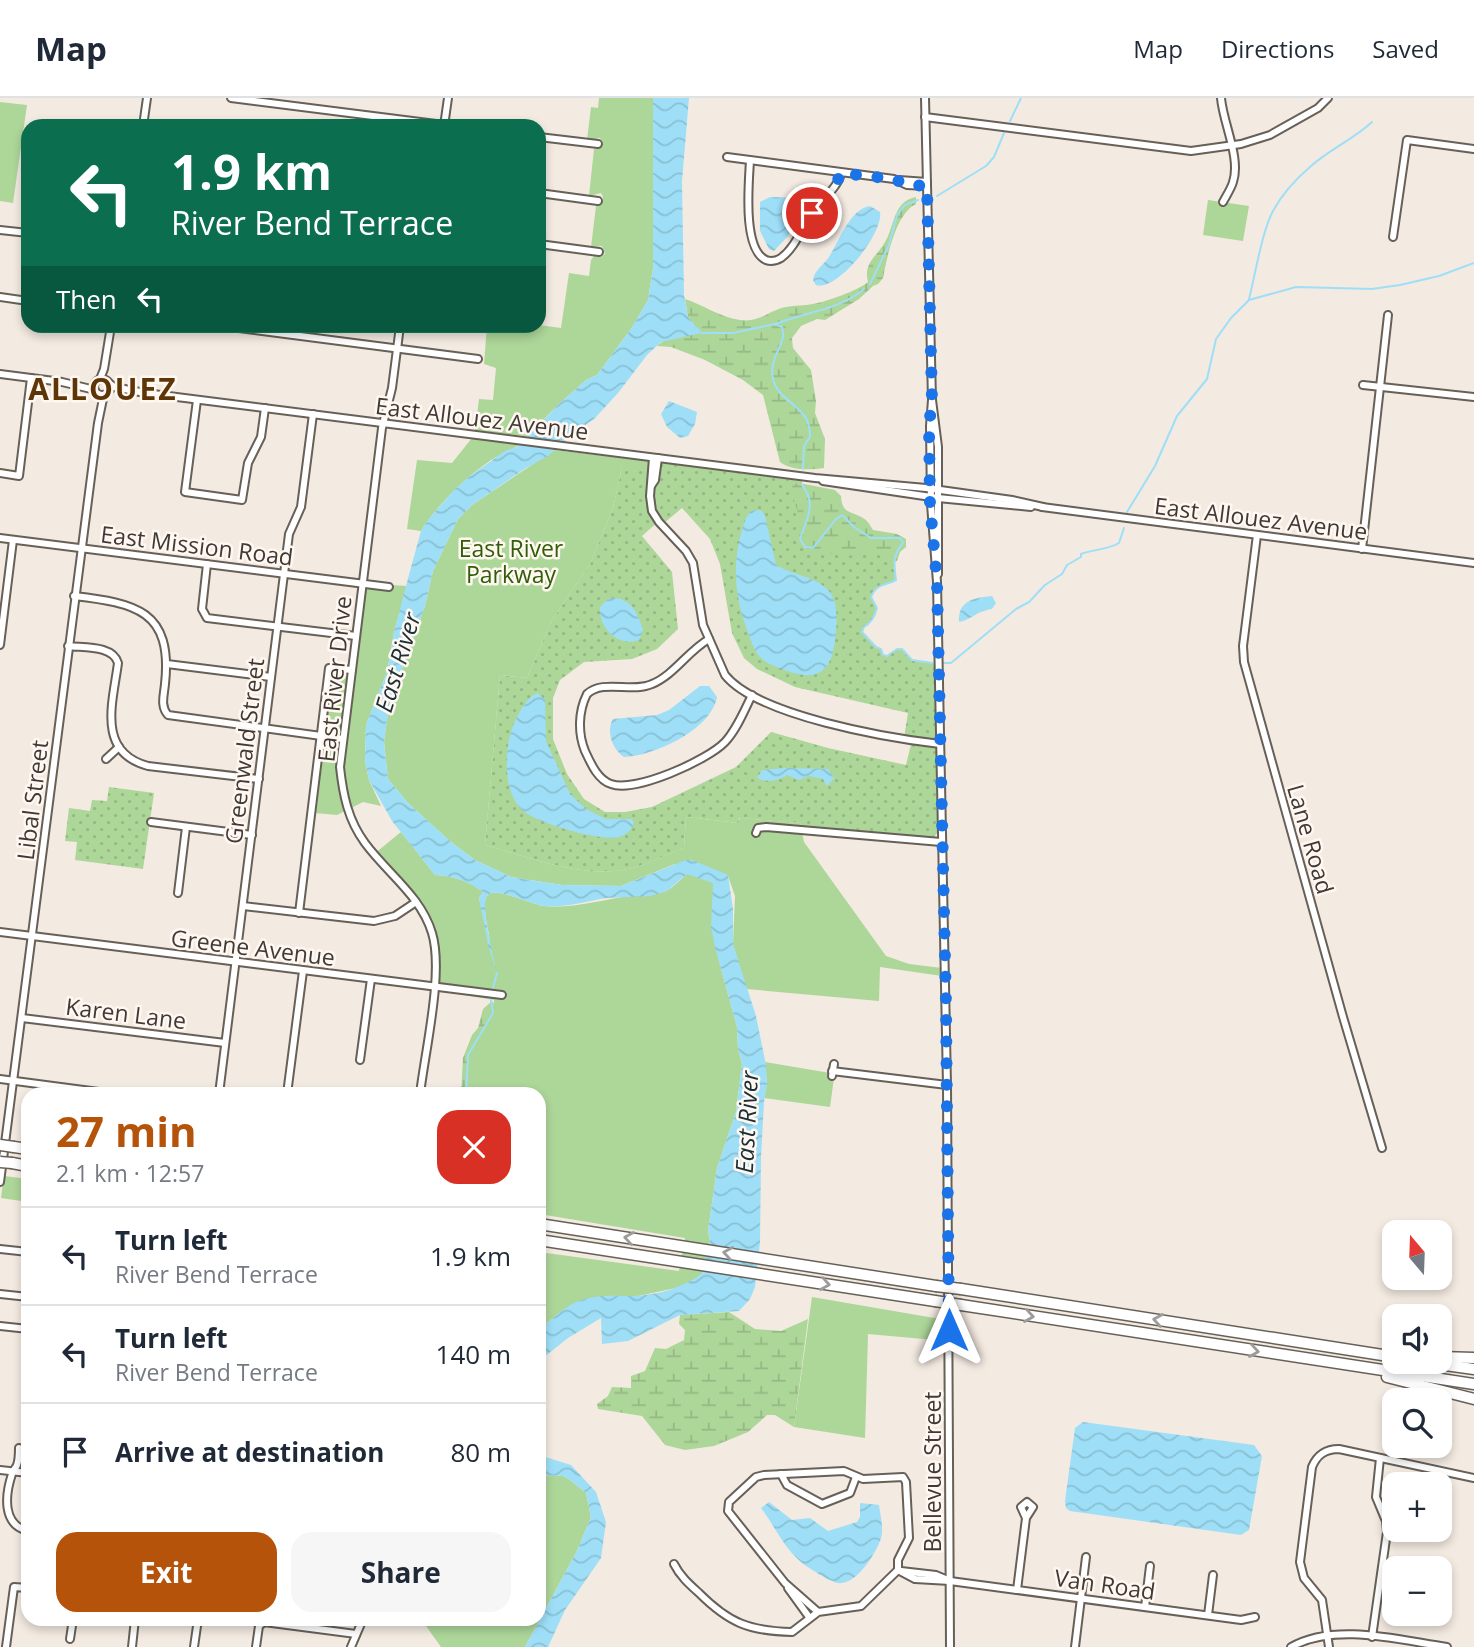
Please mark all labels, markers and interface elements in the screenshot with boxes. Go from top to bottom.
text: Map [35,26,107,71]
text: Map [1133,32,1183,65]
text: Directions [1221,32,1334,65]
text: Saved [1372,32,1439,65]
text: 1.9 km [171,138,332,204]
icon: left [56,147,147,238]
pin [782,183,842,243]
icon: arrive [793,194,831,232]
text: River Bend Terrace [171,201,453,244]
icon: left [131,280,169,318]
text: Then [56,281,117,317]
district label: ALLOUEZ [28,368,178,409]
street label: East Allouez Avenue [374,389,590,447]
street label: East Allouez Avenue [1153,489,1369,547]
street label: East Mission Road [99,517,295,573]
park label: East River Parkway [459,532,564,590]
street label: East River Drive [309,594,359,764]
water label: East River [366,607,428,716]
street label: Greenwald Street [217,656,271,846]
street label: Libal Street [9,738,55,862]
street label: Lane Road [1280,780,1342,898]
street label: Greene Avenue [169,921,337,973]
street label: Karen Lane [64,990,188,1036]
water label: East River [727,1068,765,1174]
text: 27 min [56,1102,197,1159]
button: close [437,1110,511,1184]
text: 2.1 km · 12:57 [56,1157,204,1189]
north arrow [1382,1220,1452,1290]
map controls [1382,1220,1452,1626]
text: Turn left [115,1222,227,1258]
one-way arrow [623,1230,634,1245]
icon: left [56,1237,94,1275]
text: 1.9 km [430,1238,511,1274]
one-way arrow [722,1246,734,1261]
text: River Bend Terrace [115,1258,318,1290]
one-way arrow [819,1276,831,1291]
position arrow [912,1293,986,1367]
button: sound [1382,1304,1452,1374]
one-way arrow [1023,1308,1035,1323]
one-way arrow [1152,1312,1164,1327]
text: Turn left [115,1320,227,1356]
icon: left [56,1335,94,1373]
text: 140 m [436,1336,511,1372]
one-way arrow [1248,1343,1259,1358]
text: River Bend Terrace [115,1356,318,1388]
button: search [1382,1388,1452,1458]
street label: Bellevue Street [916,1391,948,1553]
icon: arrive [56,1433,94,1471]
text: Arrive at destination [115,1434,384,1470]
text: 80 m [450,1434,511,1470]
button: + [1382,1472,1452,1542]
button: Exit [56,1532,277,1612]
button: Share [291,1532,511,1612]
button: − [1382,1556,1452,1626]
street label: Van Road [1053,1561,1157,1607]

